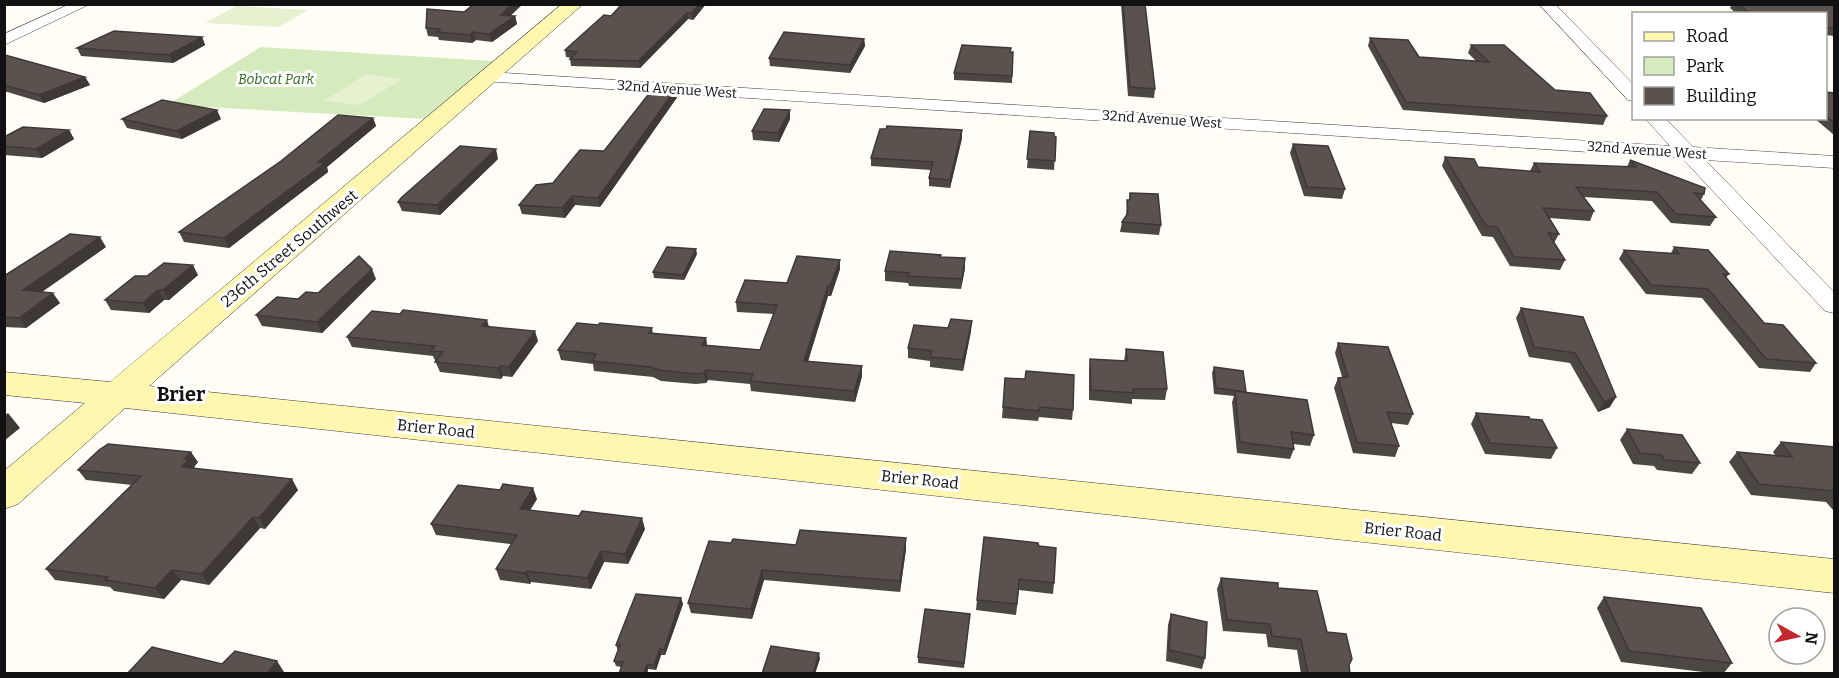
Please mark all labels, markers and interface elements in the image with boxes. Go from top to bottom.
legend [1632,12,1827,120]
text: Road [1686,25,1729,47]
text: Park [1686,55,1725,77]
park label: Bobcat Park [238,71,315,88]
street label: 32nd Avenue West [616,77,738,102]
text: Building [1686,85,1757,107]
street label: 32nd Avenue West [1101,107,1223,132]
street label: 32nd Avenue West [1586,138,1708,163]
street label: 236th Street Southwest [217,185,362,311]
district label: Brier [157,382,206,406]
street label: Brier Road [396,415,476,442]
street label: Brier Road [880,466,960,493]
street label: Brier Road [1363,518,1443,545]
north arrow [1767,606,1827,666]
text: N [1801,631,1822,645]

